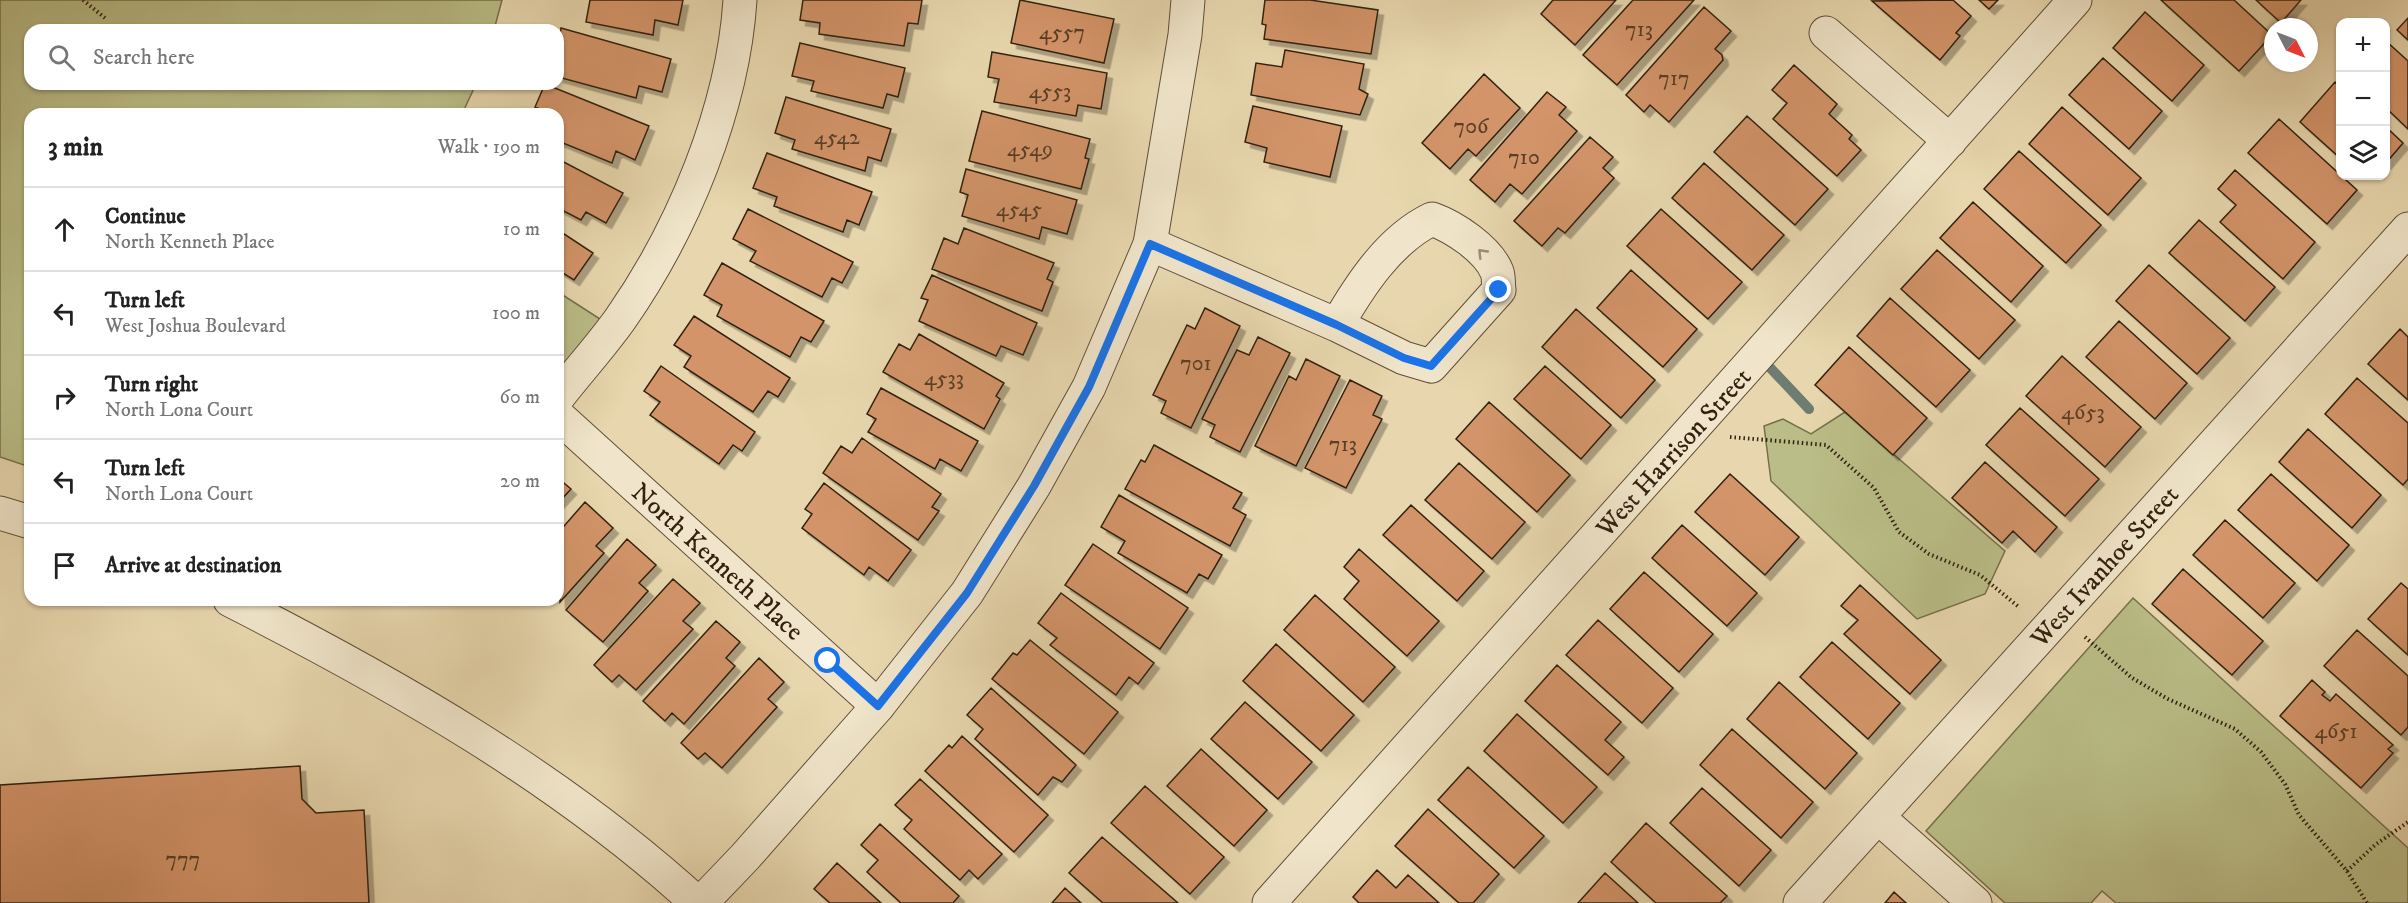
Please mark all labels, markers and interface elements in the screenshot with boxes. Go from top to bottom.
house number: 713 [1625,16,1653,43]
north arrow [2264,18,2318,72]
map controls [2336,18,2390,180]
button: + [2336,18,2390,72]
house number: 4557 [1039,19,1085,46]
search box [24,24,564,90]
icon: search [45,41,78,74]
text: Search here [93,44,195,71]
house number: 717 [1658,65,1690,92]
button: − [2336,72,2390,126]
house number: 4553 [1029,78,1071,105]
house number: 706 [1454,113,1490,140]
house number: 4542 [814,124,860,151]
button: layers [2336,126,2390,180]
text: 3 min [48,131,103,164]
text: Walk · 190 m [438,135,540,160]
house number: 4549 [1007,136,1053,163]
house number: 710 [1508,144,1540,171]
house number: 4545 [996,196,1042,223]
text: Continue [105,203,186,230]
icon: ahead [48,213,81,246]
text: 10 m [503,217,540,242]
text: North Kenneth Place [105,230,275,255]
one-way arrow [1478,250,1489,261]
route end [1485,276,1511,302]
text: Turn left [105,287,185,314]
icon: left [48,297,81,330]
text: 100 m [492,301,540,326]
text: West Joshua Boulevard [105,314,286,339]
house number: 701 [1180,350,1212,377]
street label: West Harrison Street [1589,361,1759,545]
house number: 4533 [924,365,964,392]
text: Turn right [105,371,198,398]
icon: right [48,381,81,414]
text: 60 m [500,385,540,410]
text: North Lona Court [105,398,253,423]
house number: 4653 [2061,399,2105,426]
house number: 713 [1329,431,1357,458]
text: Turn left [105,455,185,482]
icon: left [48,465,81,498]
text: 20 m [500,469,540,494]
street label: North Kenneth Place [624,476,810,648]
street label: West Ivanhoe Street [2023,479,2186,655]
text: North Lona Court [105,482,253,507]
icon: arrive [48,549,81,582]
text: Arrive at destination [105,552,282,579]
route start [814,647,840,673]
house number: 4651 [2314,718,2358,745]
house number: 777 [166,846,200,873]

